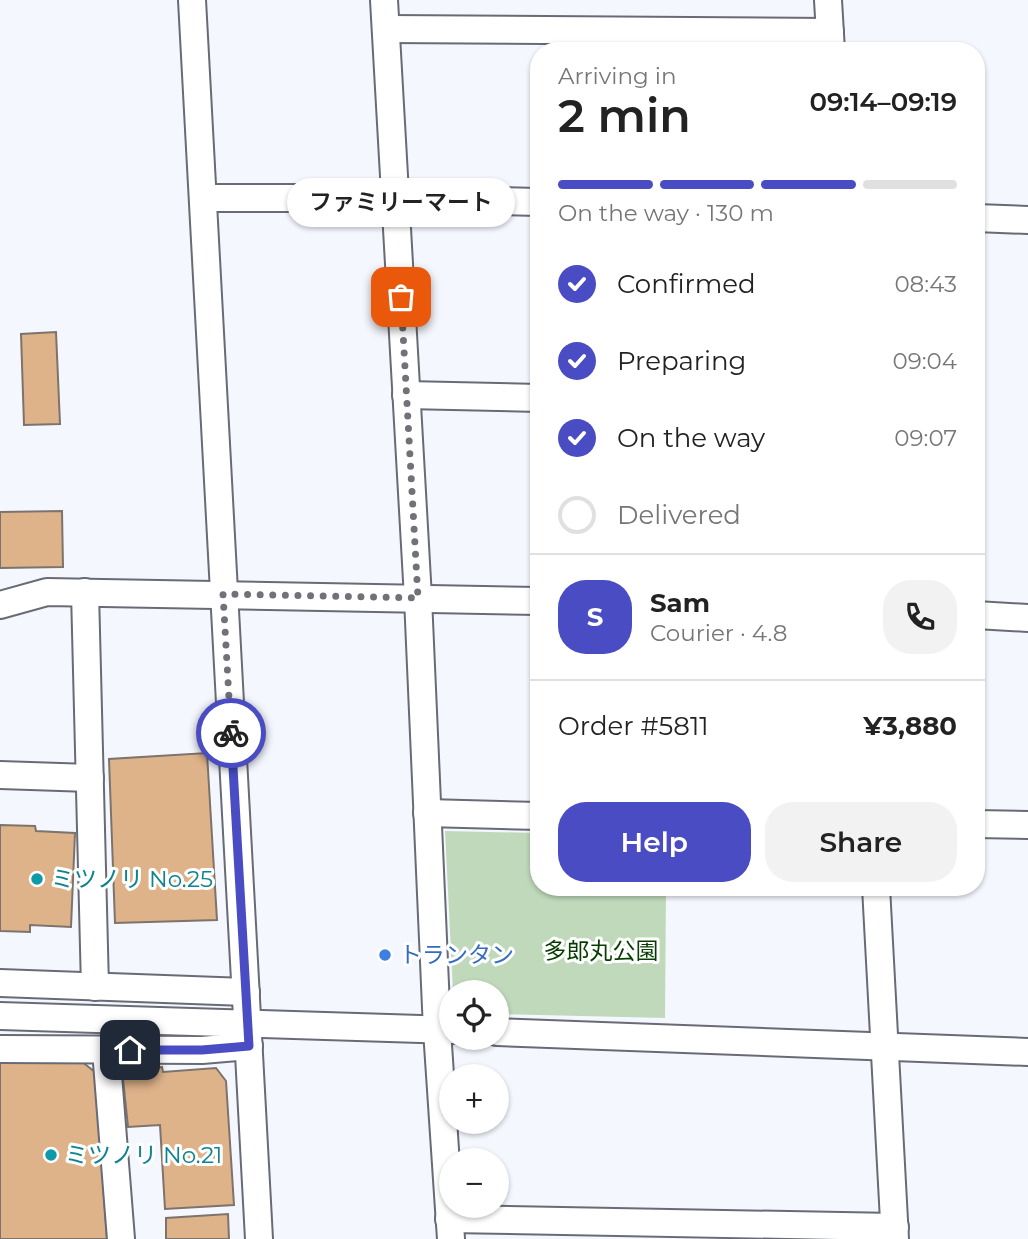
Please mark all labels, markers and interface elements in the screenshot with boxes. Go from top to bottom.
text: Arriving in [558,62,677,90]
text: 09:14–09:19 [810,86,957,118]
text: 2 min [558,87,691,144]
callout: ファミリーマート [287,178,515,227]
text: ファミリーマート [309,188,493,216]
text: On the way · 130 m [558,199,774,227]
icon: check [558,265,596,303]
pin [371,267,431,327]
text: Confirmed [617,268,756,300]
text: 08:43 [894,270,957,298]
icon: bag [382,278,420,316]
icon: check [558,342,596,380]
text: Preparing [617,345,746,377]
text: 09:04 [892,347,957,375]
icon: check [558,419,596,457]
text: On the way [617,422,765,454]
text: 09:07 [894,424,957,452]
text: Delivered [617,499,741,531]
button: phone [883,580,957,654]
text: Sam [650,587,710,619]
text: S [587,601,603,633]
text: Courier · 4.8 [650,619,787,647]
courier [196,698,266,768]
text: Order #5811 [558,710,709,742]
text: ¥3,880 [863,710,957,742]
icon: bike [212,714,250,752]
button: Help [558,802,751,882]
button: Share [765,802,957,882]
place label: ミツノリ No.25 [51,865,213,893]
marker: ミツノリ No.25 [29,871,45,887]
park label: 多郎丸公園 [544,937,659,965]
place label: トランタン [399,941,514,969]
marker: トランタン [377,947,393,963]
map controls [439,980,509,1218]
button: locate [439,980,509,1050]
pin [100,1020,160,1080]
icon: home [111,1031,149,1069]
button: + [439,1064,509,1134]
place label: ミツノリ No.21 [65,1141,222,1169]
marker: ミツノリ No.21 [43,1147,59,1163]
button: − [439,1148,509,1218]

